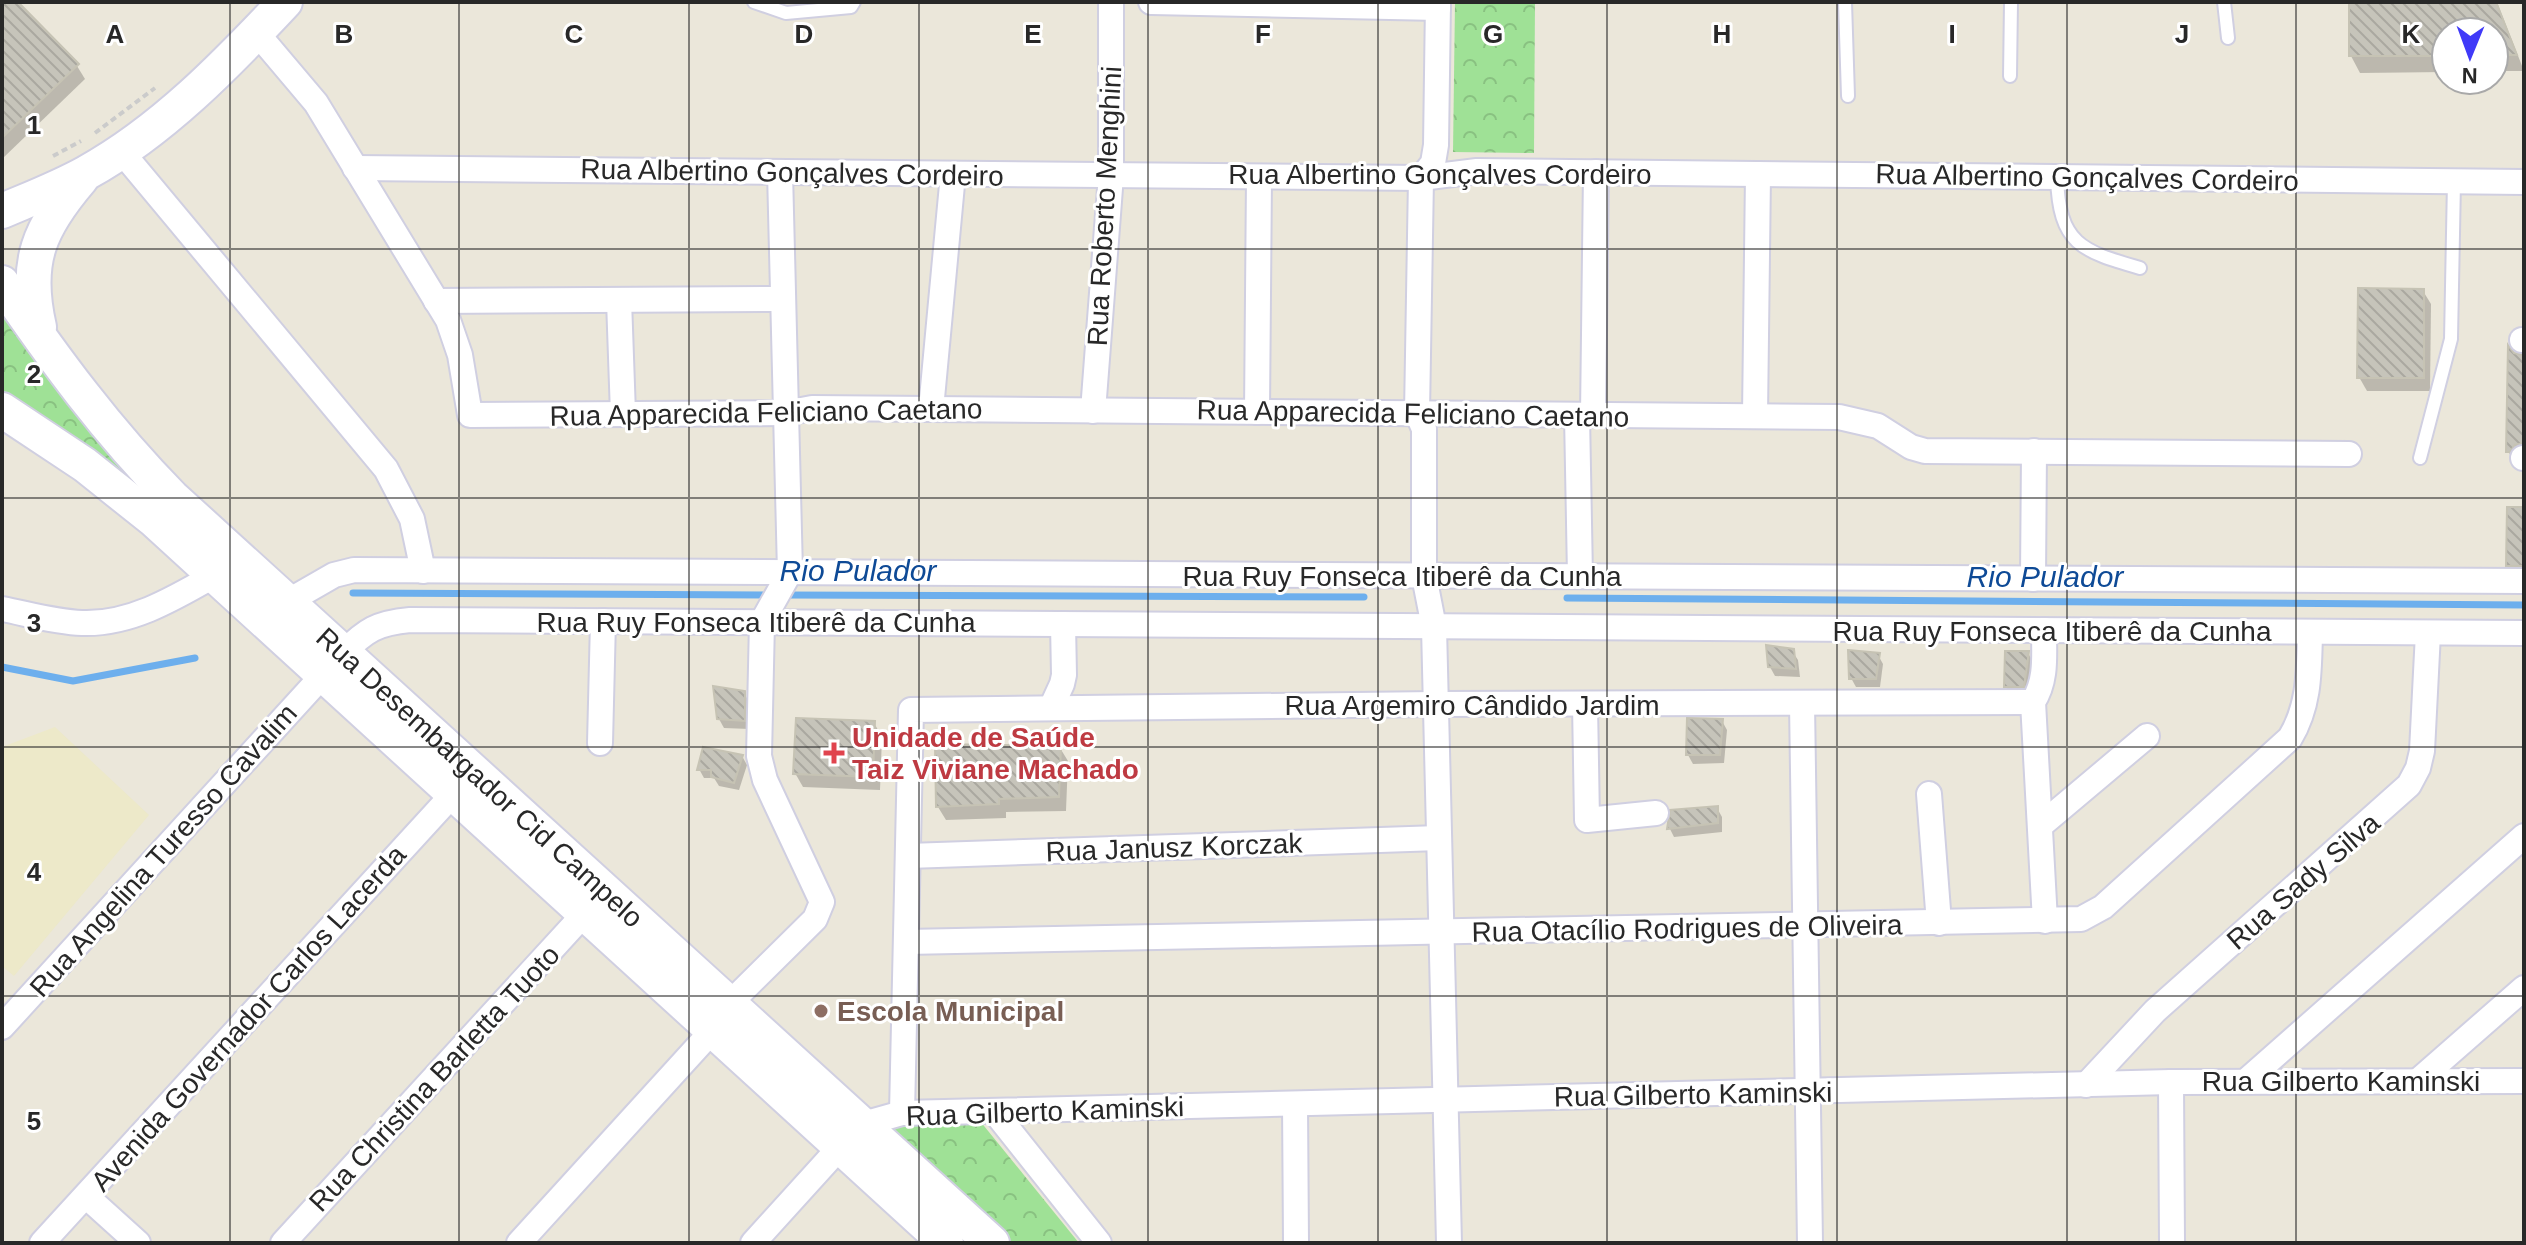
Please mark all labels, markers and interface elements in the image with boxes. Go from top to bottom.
north arrow [2430,16,2510,96]
text: A [106,19,125,49]
text: B [335,19,353,49]
text: C [565,19,584,49]
text: D [795,19,813,49]
text: E [1024,19,1042,49]
text: F [1255,19,1271,49]
text: G [1483,19,1503,49]
text: H [1713,19,1731,49]
text: I [1948,19,1956,49]
text: J [2175,19,2189,49]
text: K [2402,19,2421,49]
text: N [2461,63,2478,88]
street label: Rua Roberto Menghini [1082,65,1127,347]
text: 1 [27,110,41,140]
street label: Rua Albertino Gonçalves Cordeiro [580,153,1004,192]
street label: Rua Albertino Gonçalves Cordeiro [1875,158,2299,197]
street label: Rua Albertino Gonçalves Cordeiro [1228,159,1652,190]
text: 2 [27,359,41,389]
street label: Rua Apparecida Feliciano Caetano [549,393,983,432]
street label: Rua Apparecida Feliciano Caetano [1196,394,1630,433]
water label: Rio Pulador [780,554,937,587]
water label: Rio Pulador [1967,560,2124,593]
street label: Rua Ruy Fonseca Itiberê da Cunha [1183,561,1622,592]
street label: Rua Ruy Fonseca Itiberê da Cunha [537,607,976,638]
text: 3 [27,608,41,638]
street label: Rua Ruy Fonseca Itiberê da Cunha [1833,616,2272,647]
street label: Rua Desembargador Cid Campelo [310,621,649,934]
street label: Rua Argemiro Cândido Jardim [1284,690,1660,721]
street label: Rua Angelina Turesso Cavalim [24,698,303,1003]
place label: Unidade de Saúde Taiz Viviane Machado [852,722,1139,785]
marker: Unidade de Saúde Taiz Viviane Machado [823,742,845,764]
street label: Rua Sady Silva [2221,807,2386,956]
street label: Rua Janusz Korczak [1045,827,1304,867]
street label: Avenida Governador Carlos Lacerda [85,839,412,1197]
text: 4 [27,857,42,887]
street label: Rua Otacílio Rodrigues de Oliveira [1471,909,1903,948]
street label: Rua Christina Barletta Tuoto [303,939,566,1218]
place label: Escola Municipal [837,996,1064,1027]
marker: Escola Municipal [812,1002,830,1020]
street label: Rua Gilberto Kaminski [2202,1066,2480,1097]
street label: Rua Gilberto Kaminski [1553,1077,1833,1112]
street label: Rua Gilberto Kaminski [905,1091,1185,1132]
text: 5 [27,1106,41,1136]

